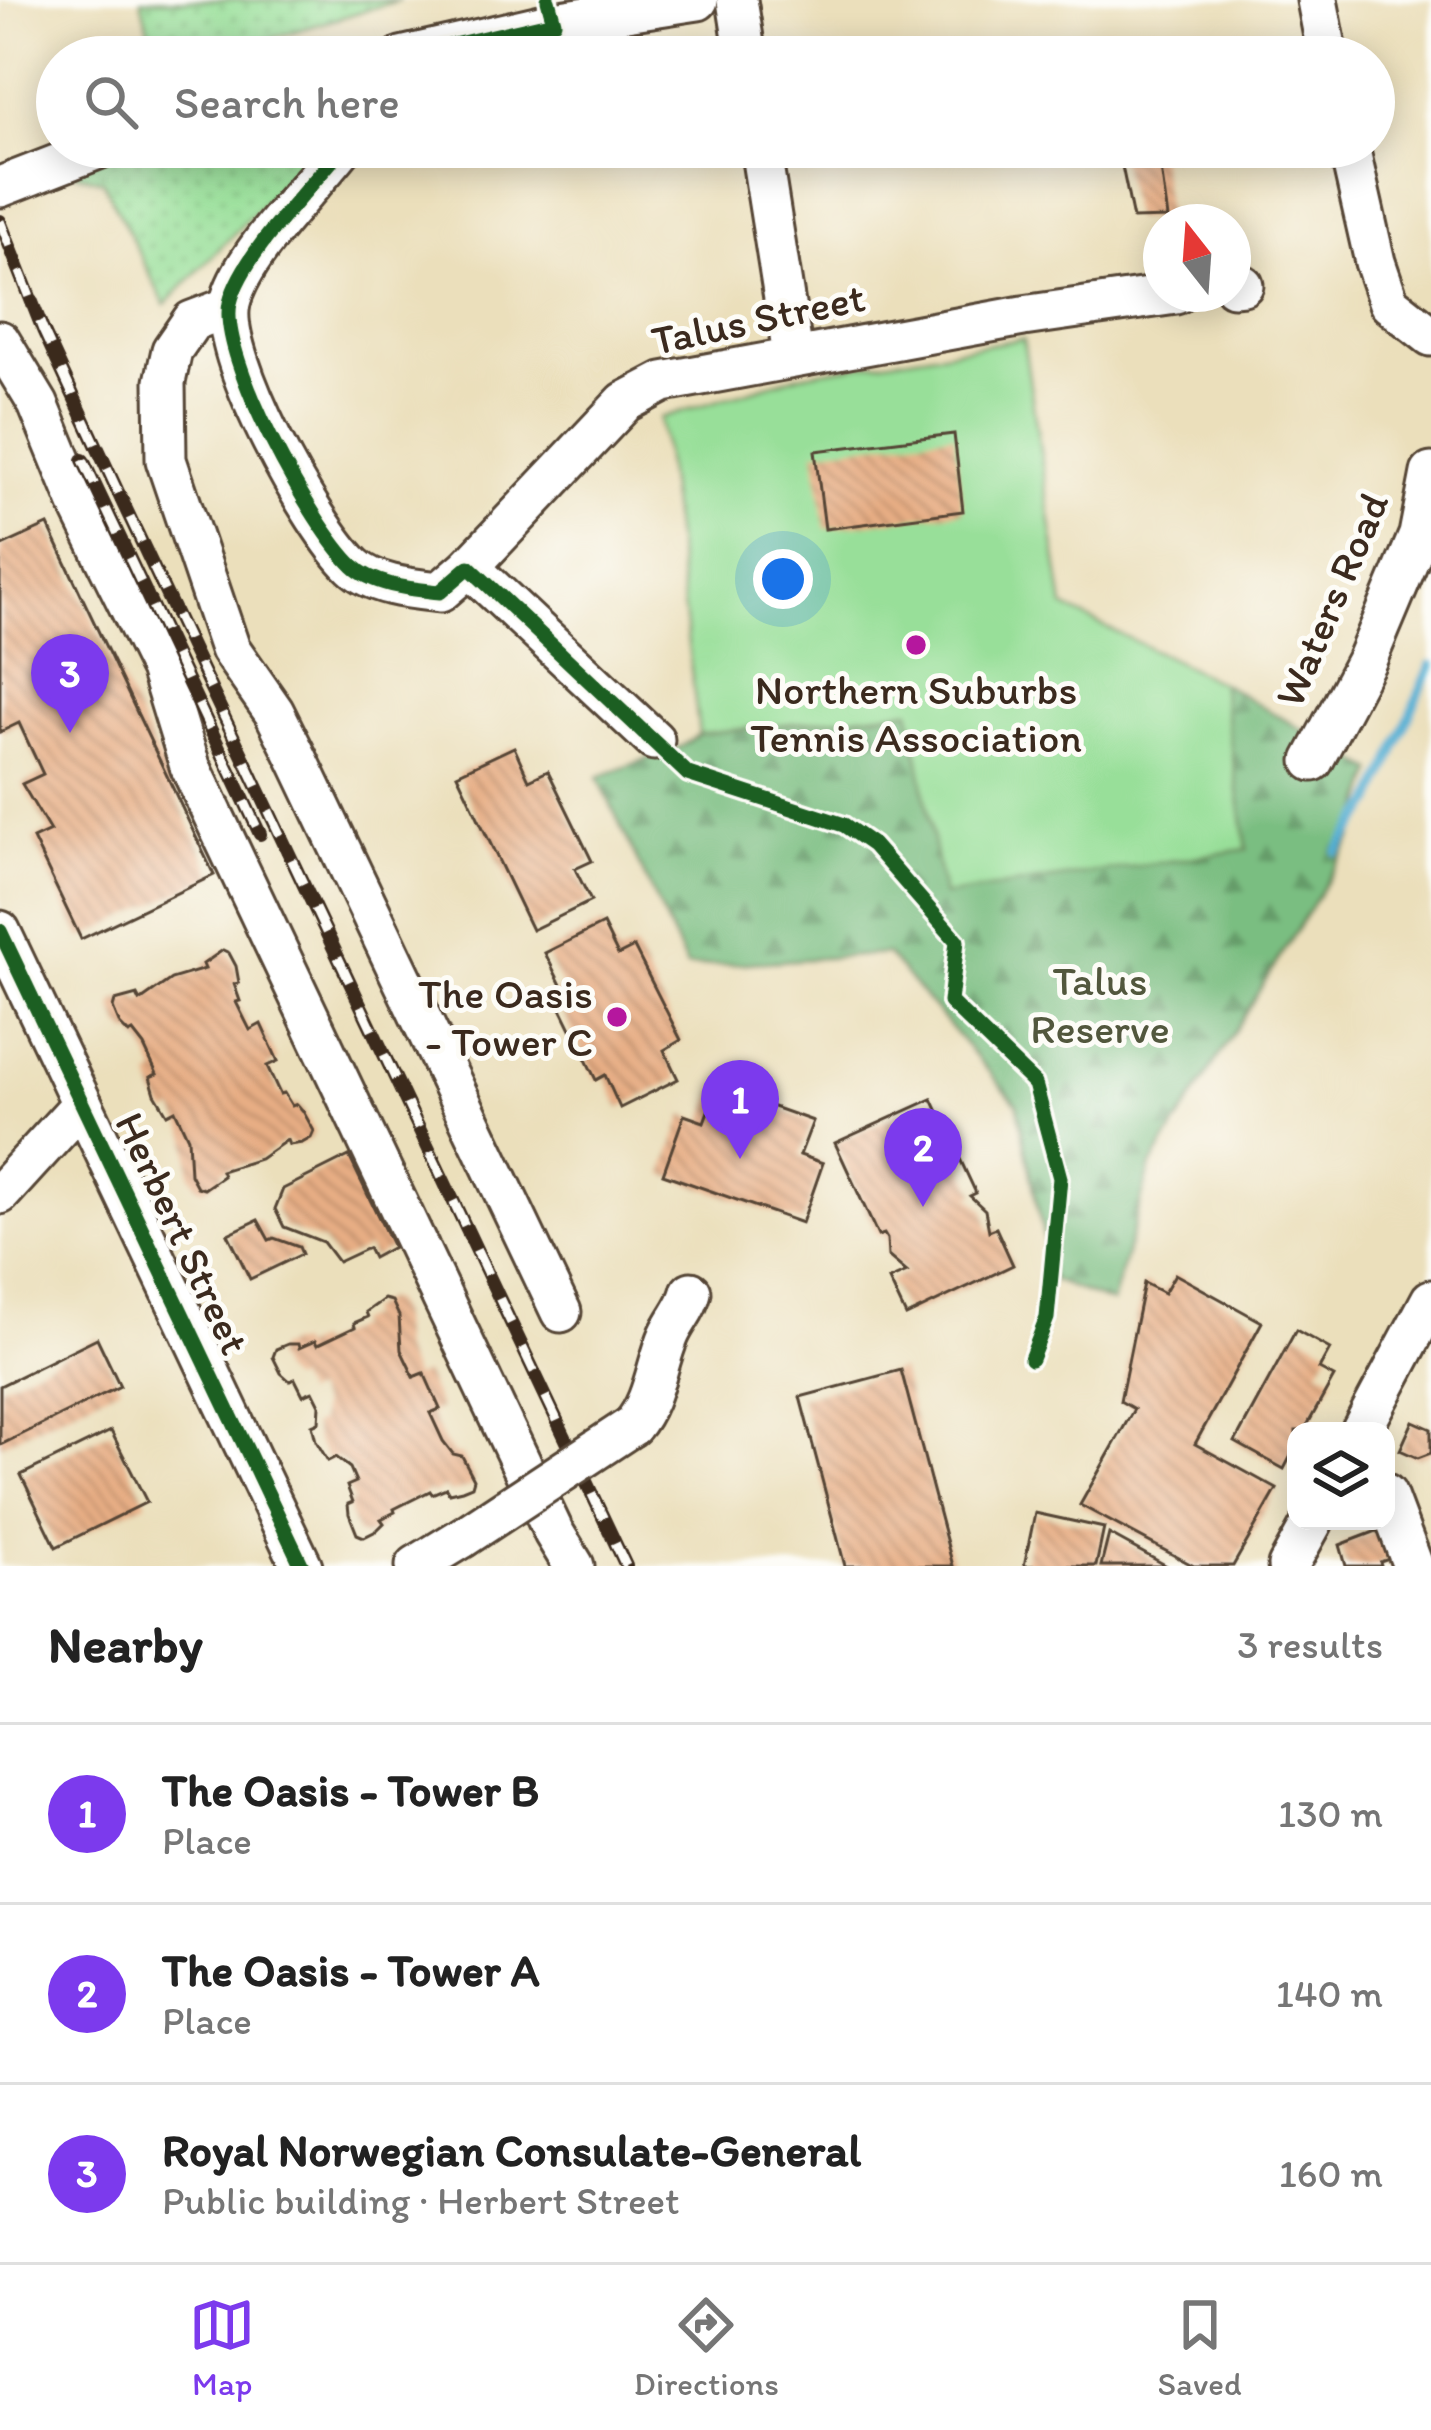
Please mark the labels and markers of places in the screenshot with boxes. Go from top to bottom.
marker: Northern Suburbs Tennis Association [903,632,929,658]
pin: 3 [31,634,109,733]
place label: Northern Suburbs Tennis Association [750,664,1082,763]
place label: The Oasis - Tower C [418,968,593,1067]
marker: The Oasis - Tower C [604,1004,630,1030]
pin: 1 [701,1060,779,1159]
pin: 2 [884,1108,962,1207]

